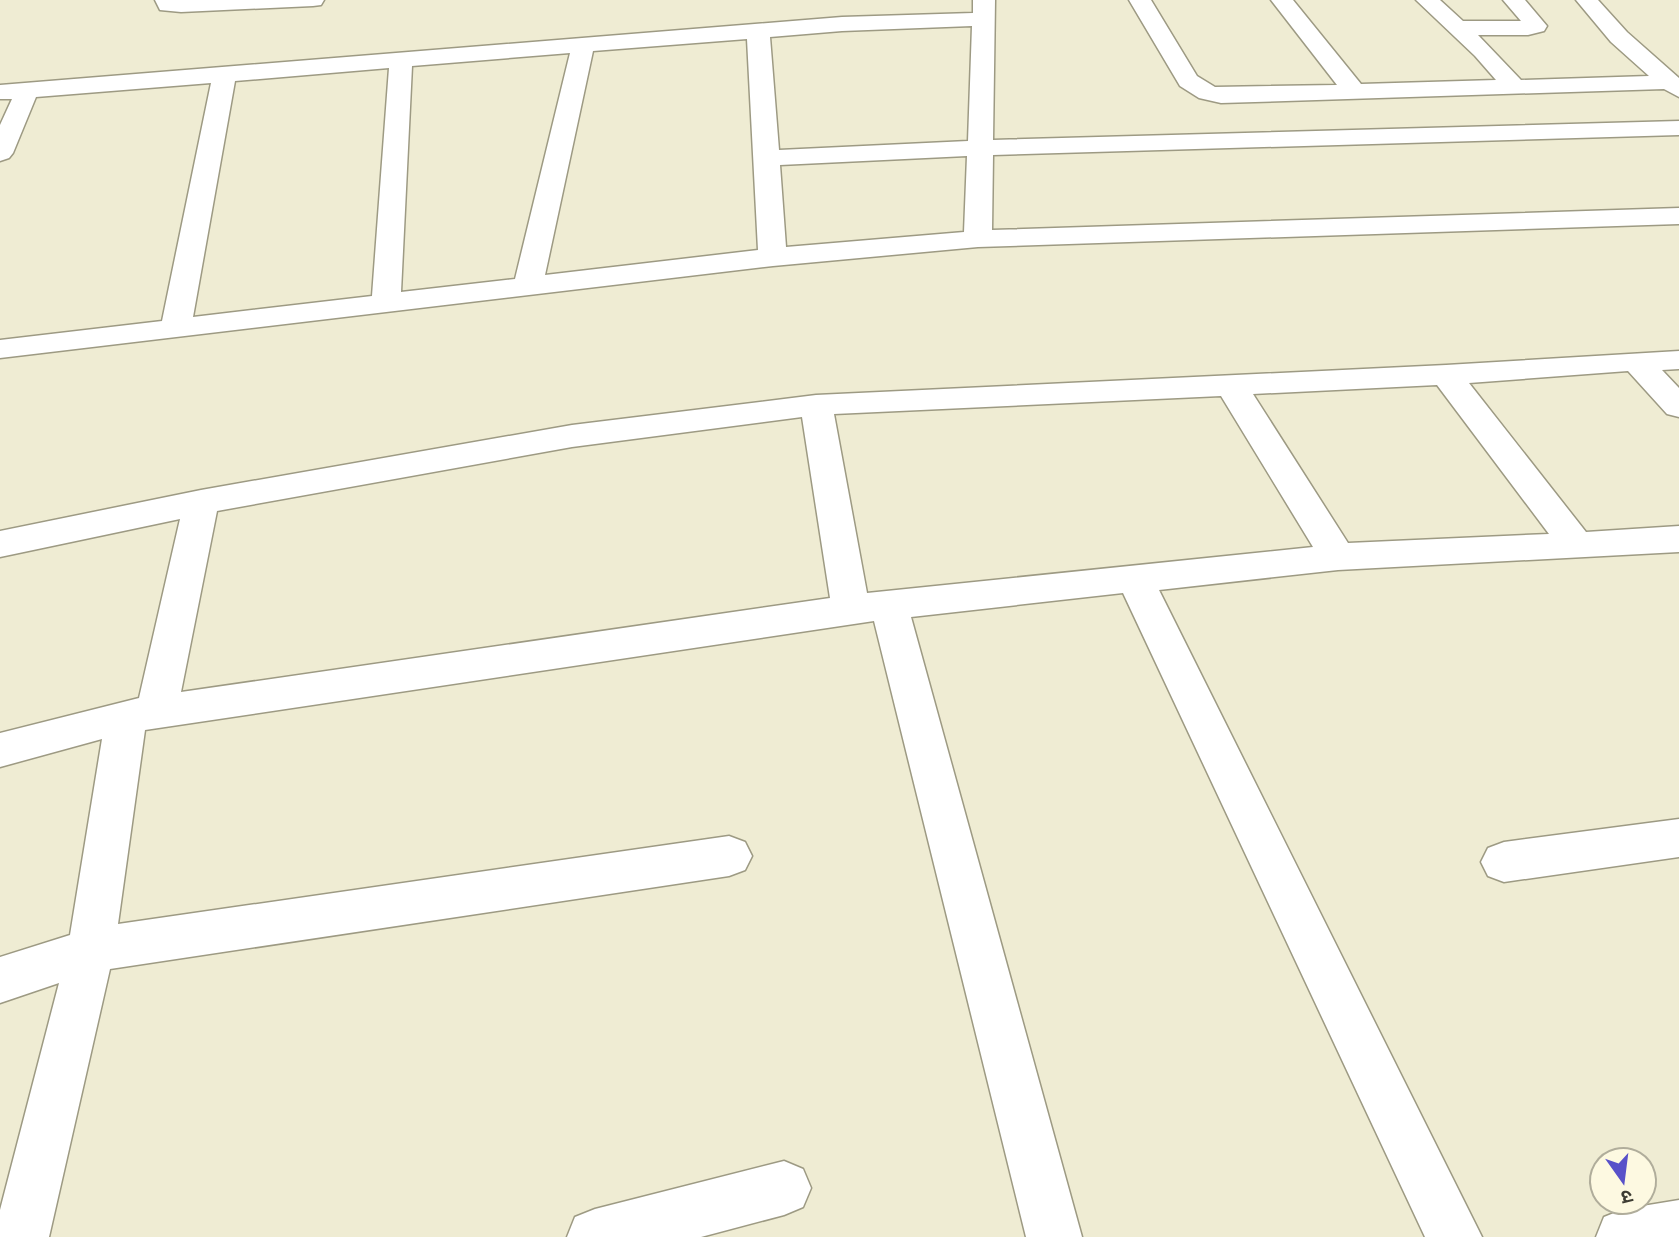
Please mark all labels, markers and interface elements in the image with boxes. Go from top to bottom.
north arrow [1588,1146,1658,1216]
text: उ [1617,1182,1635,1211]

